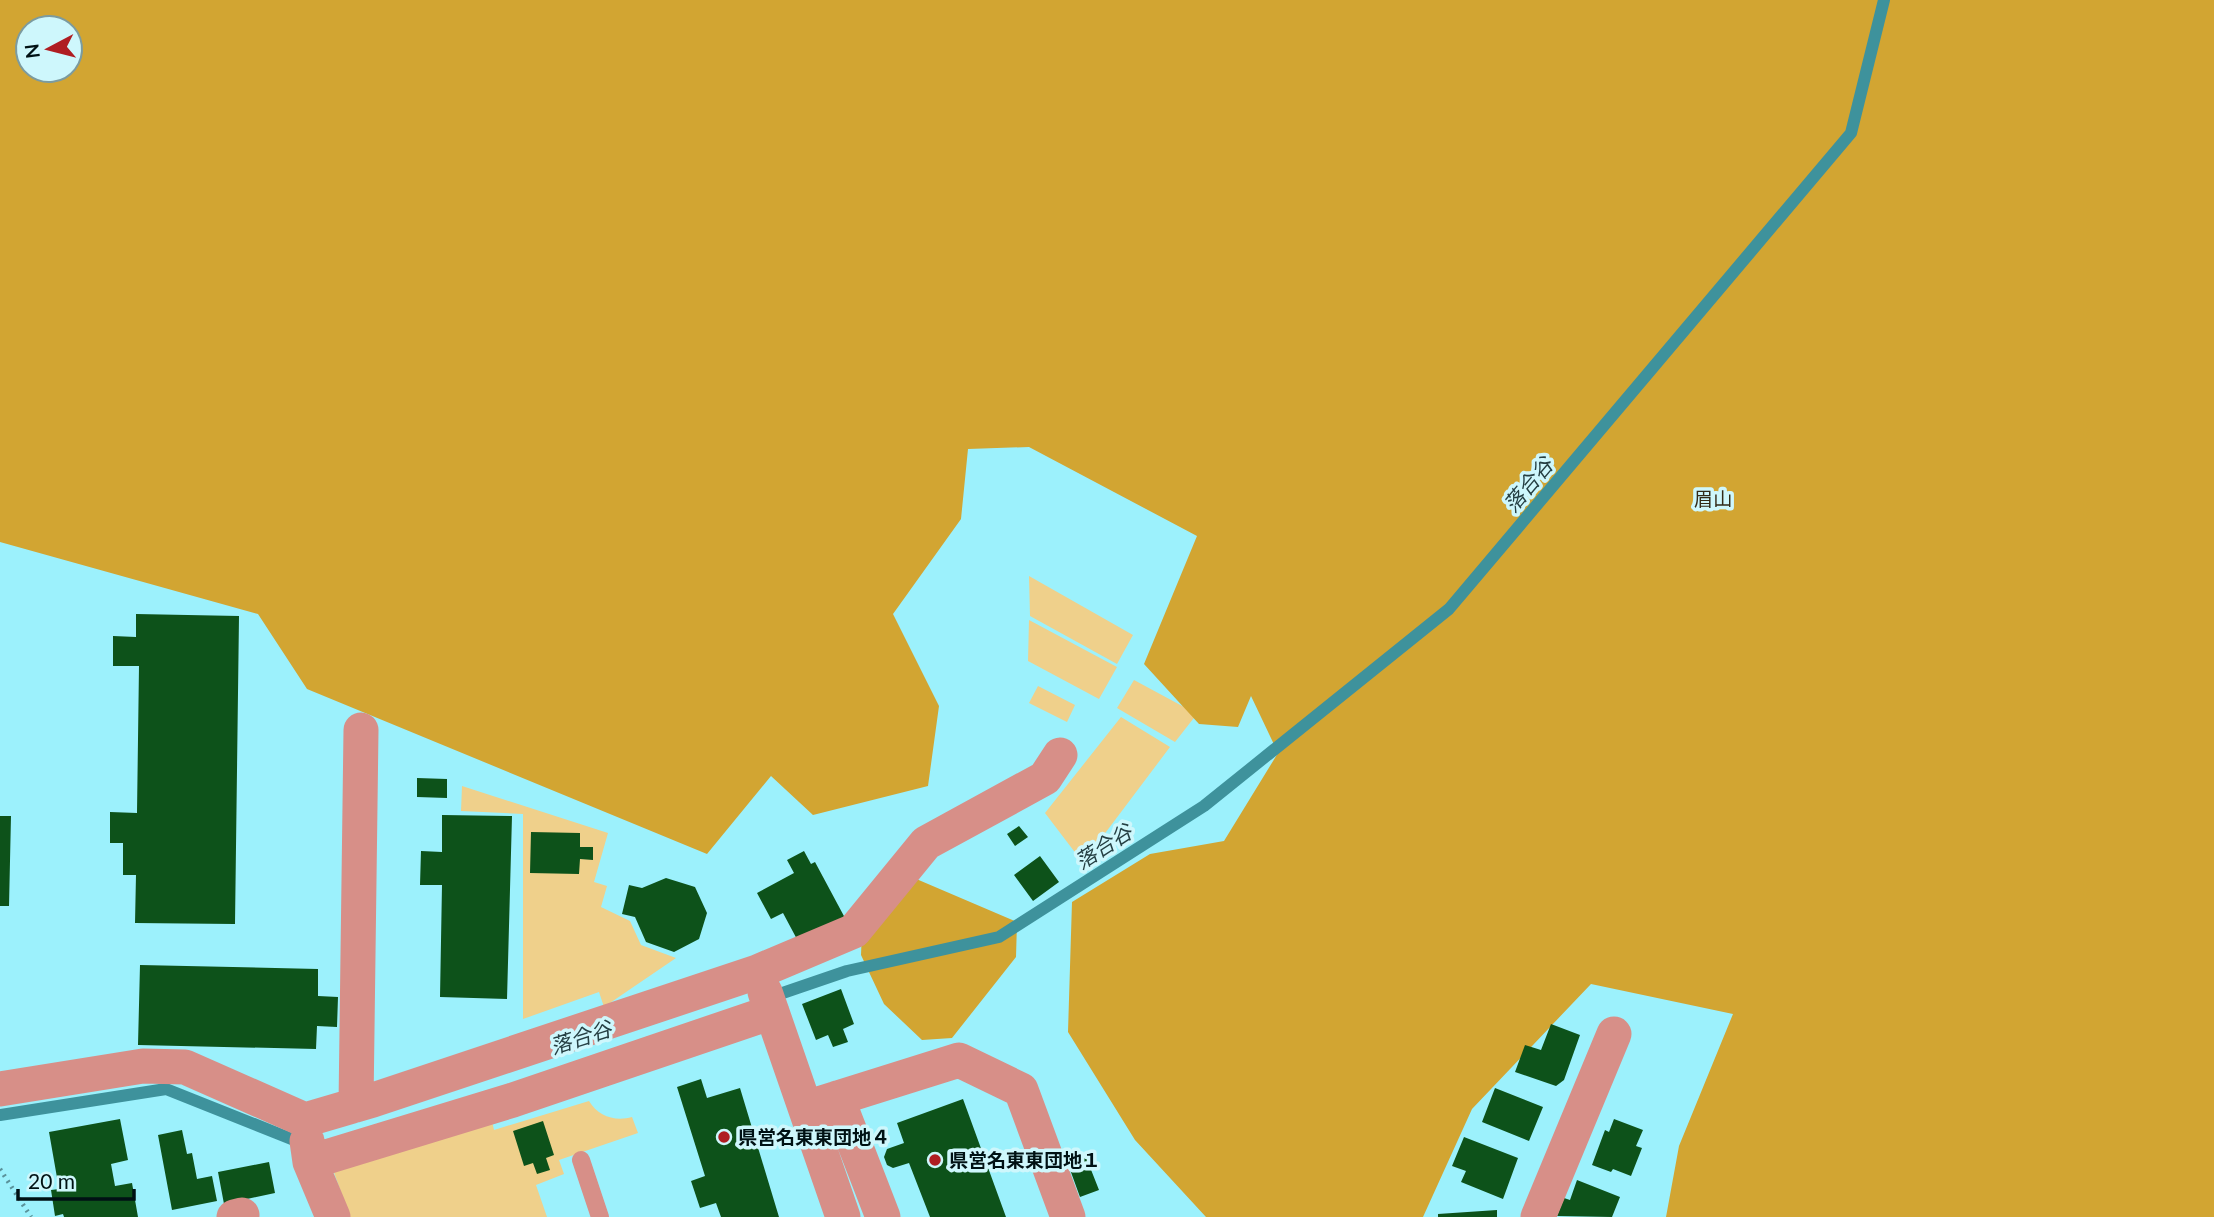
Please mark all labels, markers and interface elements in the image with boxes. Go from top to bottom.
north arrow [14,14,84,84]
text: N [19,42,44,60]
water label: 落合谷 [1498,450,1559,516]
park label: 眉山 [1694,487,1732,510]
water label: 落合谷 [1070,817,1138,873]
water label: 落合谷 [547,1014,616,1058]
place label: 県営名東東団地４ [738,1125,890,1148]
marker: 県営名東東団地４ [716,1129,732,1145]
place label: 県営名東東団地１ [949,1148,1101,1171]
marker: 県営名東東団地１ [927,1152,943,1168]
scale bar [18,1158,133,1202]
text: 20 m [28,1168,75,1193]

